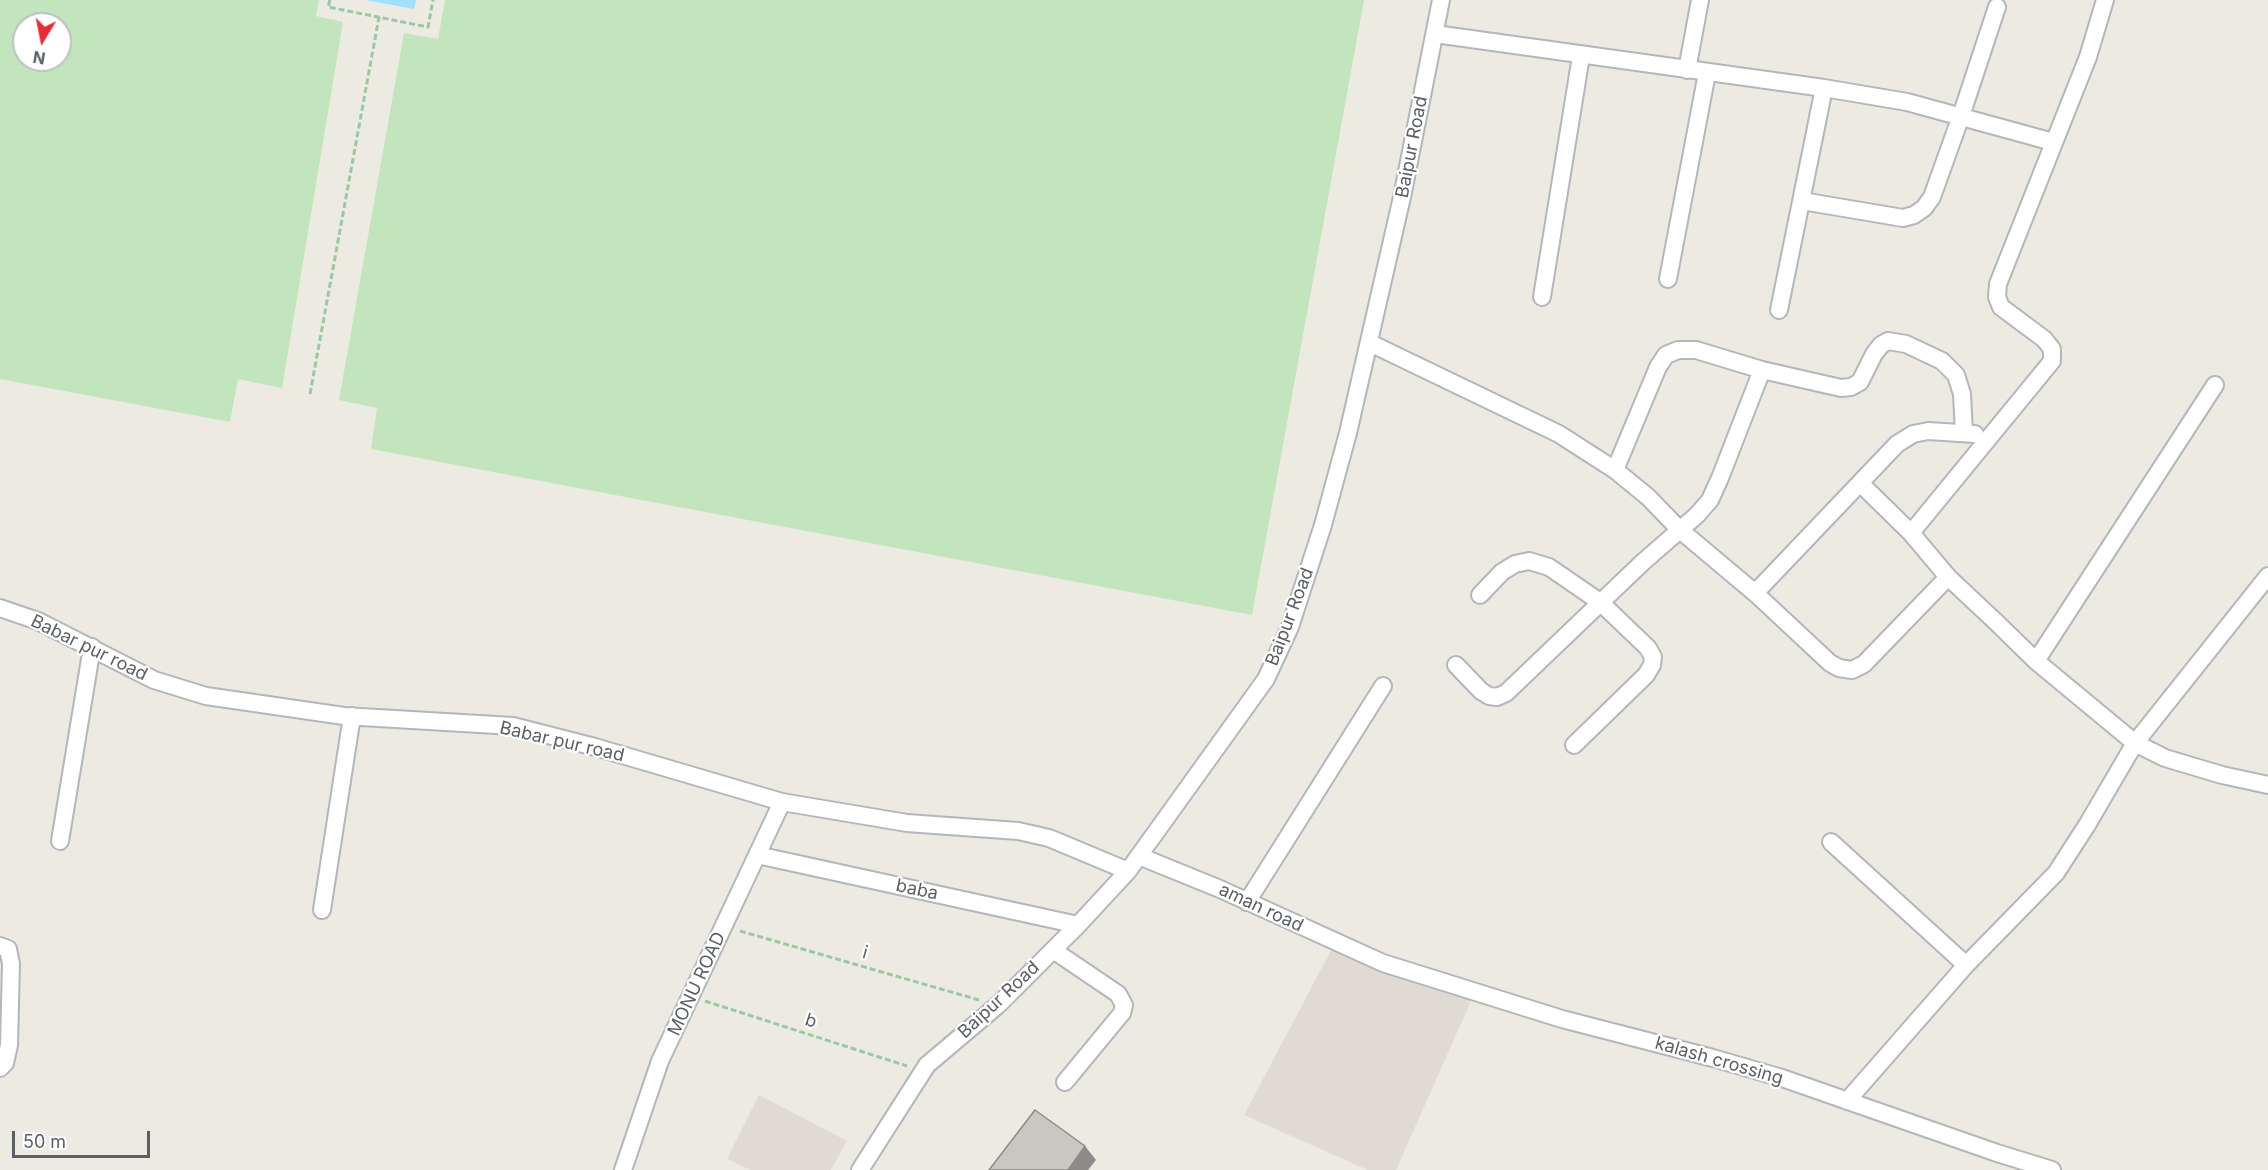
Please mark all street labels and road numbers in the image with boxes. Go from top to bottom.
street label: Baipur Road [1392,94,1432,200]
street label: Baipur Road [1261,565,1319,669]
street label: Babar pur road [27,610,151,686]
street label: Babar pur road [498,717,626,767]
street label: baba [894,875,940,905]
street label: aman road [1216,879,1306,937]
street label: MONU ROAD [664,929,730,1039]
street label: i [860,942,870,964]
street label: Baipur Road [954,957,1044,1043]
street label: b [802,1009,820,1033]
street label: kalash crossing [1652,1032,1786,1090]

